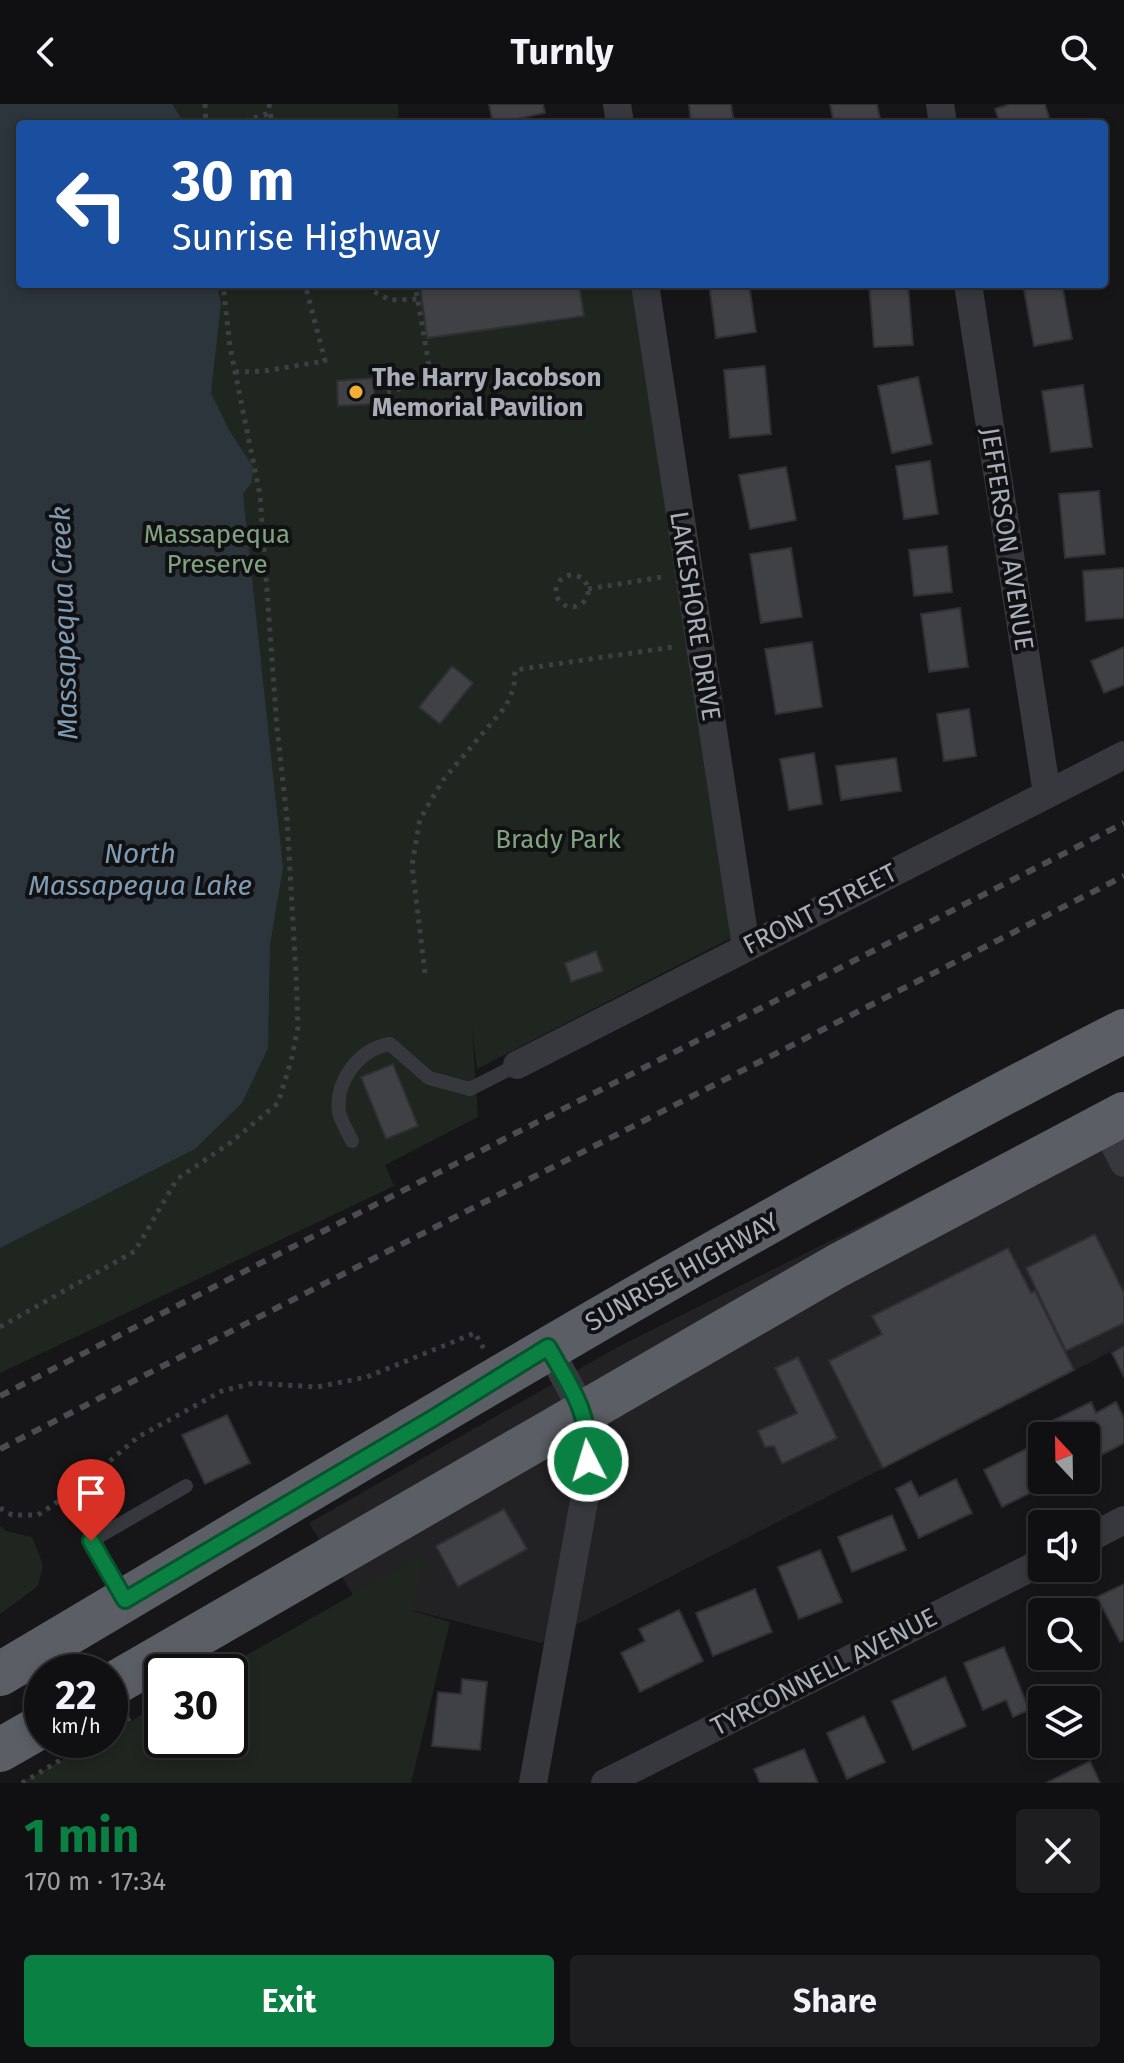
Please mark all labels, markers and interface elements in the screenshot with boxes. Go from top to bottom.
icon: back [24,30,68,74]
text: Turnly [511,30,613,74]
icon: search [1056,30,1100,74]
text: 30 m [172,148,294,215]
icon: left [40,152,144,256]
text: Sunrise Highway [172,216,440,260]
place label: The Harry Jacobson Memorial Pavilion [372,362,601,423]
marker: The Harry Jacobson Memorial Pavilion [347,383,365,401]
street label: JEFFERSON AVENUE [974,425,1040,653]
water label: Massapequa Creek [43,505,85,741]
street label: LAKESHORE DRIVE [663,509,727,723]
park label: Massapequa Preserve [144,519,290,580]
park label: Brady Park [495,824,621,855]
water label: North Massapequa Lake [28,837,252,902]
street label: FRONT STREET [738,857,903,961]
street label: SUNRISE HIGHWAY [580,1206,785,1338]
position arrow [546,1419,630,1503]
north arrow [1028,1422,1100,1494]
map controls [1028,1422,1100,1758]
pin [57,1459,125,1541]
icon: arrive [69,1471,113,1515]
button: sound [1028,1510,1100,1582]
button: search [1028,1598,1100,1670]
street label: TYRCONNELL AVENUE [706,1602,942,1742]
speed limit sign: 30 [144,1654,248,1758]
text: 22 [55,1672,97,1720]
button: layers [1028,1686,1100,1758]
text: km/h [51,1714,101,1738]
text: 1 min [24,1807,139,1865]
button: close [1016,1809,1100,1893]
text: 170 m · 17:34 [24,1866,166,1897]
button: Exit [24,1955,554,2047]
button: Share [570,1955,1100,2047]

